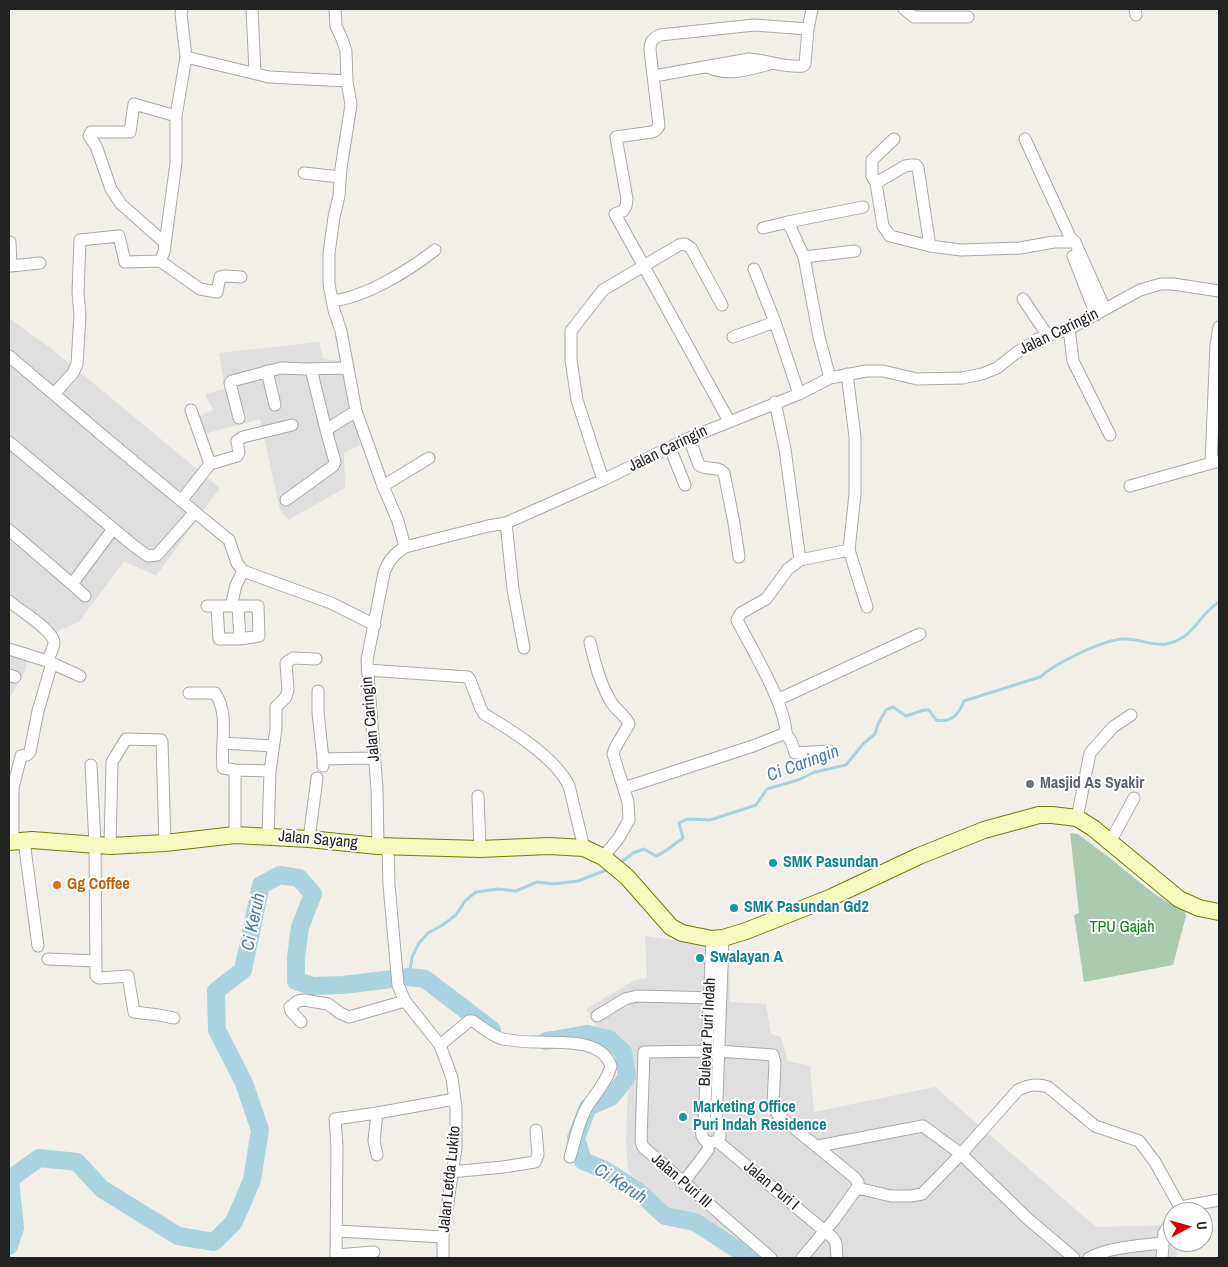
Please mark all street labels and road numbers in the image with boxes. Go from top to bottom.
street label: Jalan Caringin [1016,305,1102,359]
street label: Jalan Caringin [625,422,711,476]
street label: Jalan Caringin [358,676,384,762]
street label: Jalan Sayang [278,827,358,853]
street label: Bulevar Puri Indah [696,977,720,1087]
street label: Jalan Letda Lukito [435,1125,465,1233]
street label: Jalan Puri III [647,1150,715,1212]
street label: Jalan Puri I [739,1157,803,1215]

